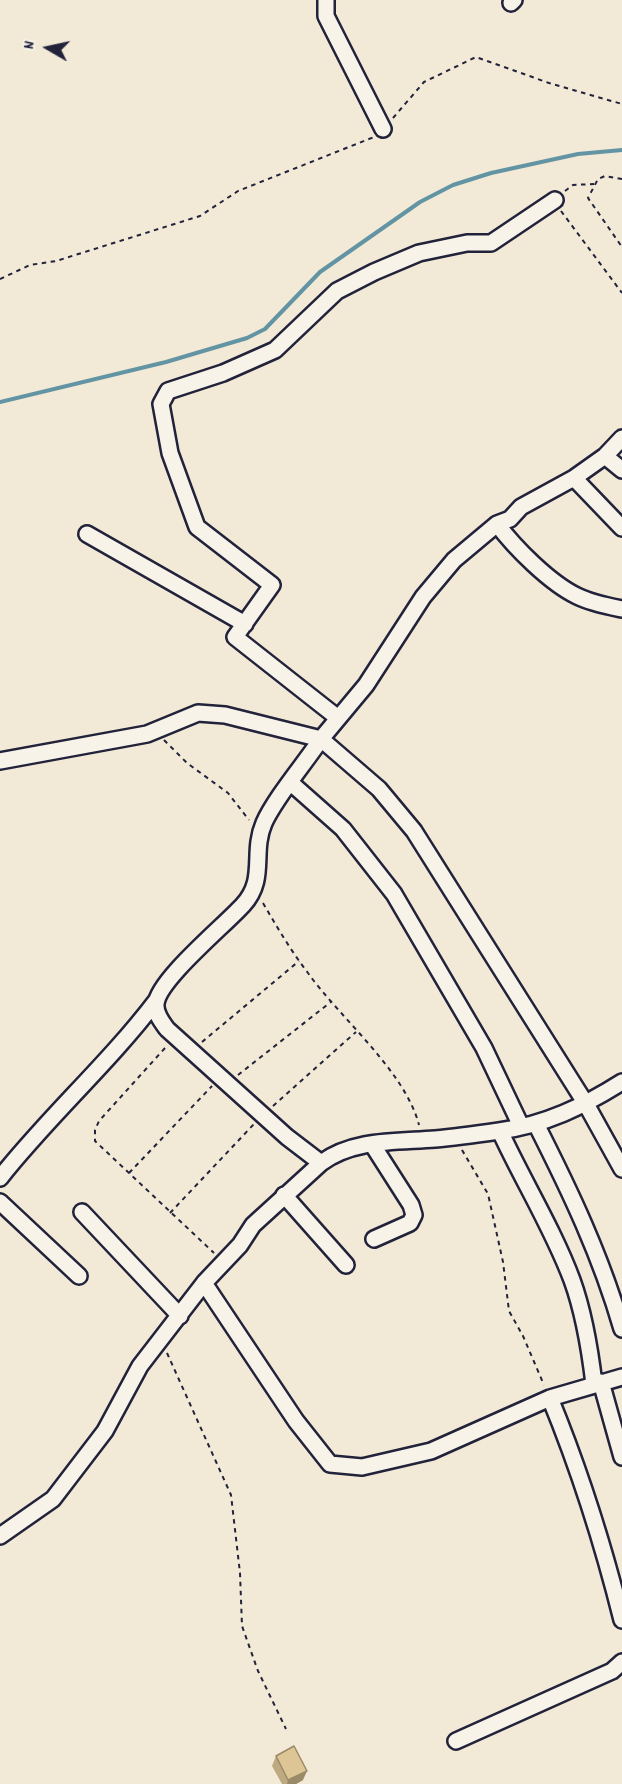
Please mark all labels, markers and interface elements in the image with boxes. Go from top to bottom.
north arrow [18,18,78,78]
text: N [18,39,42,51]

